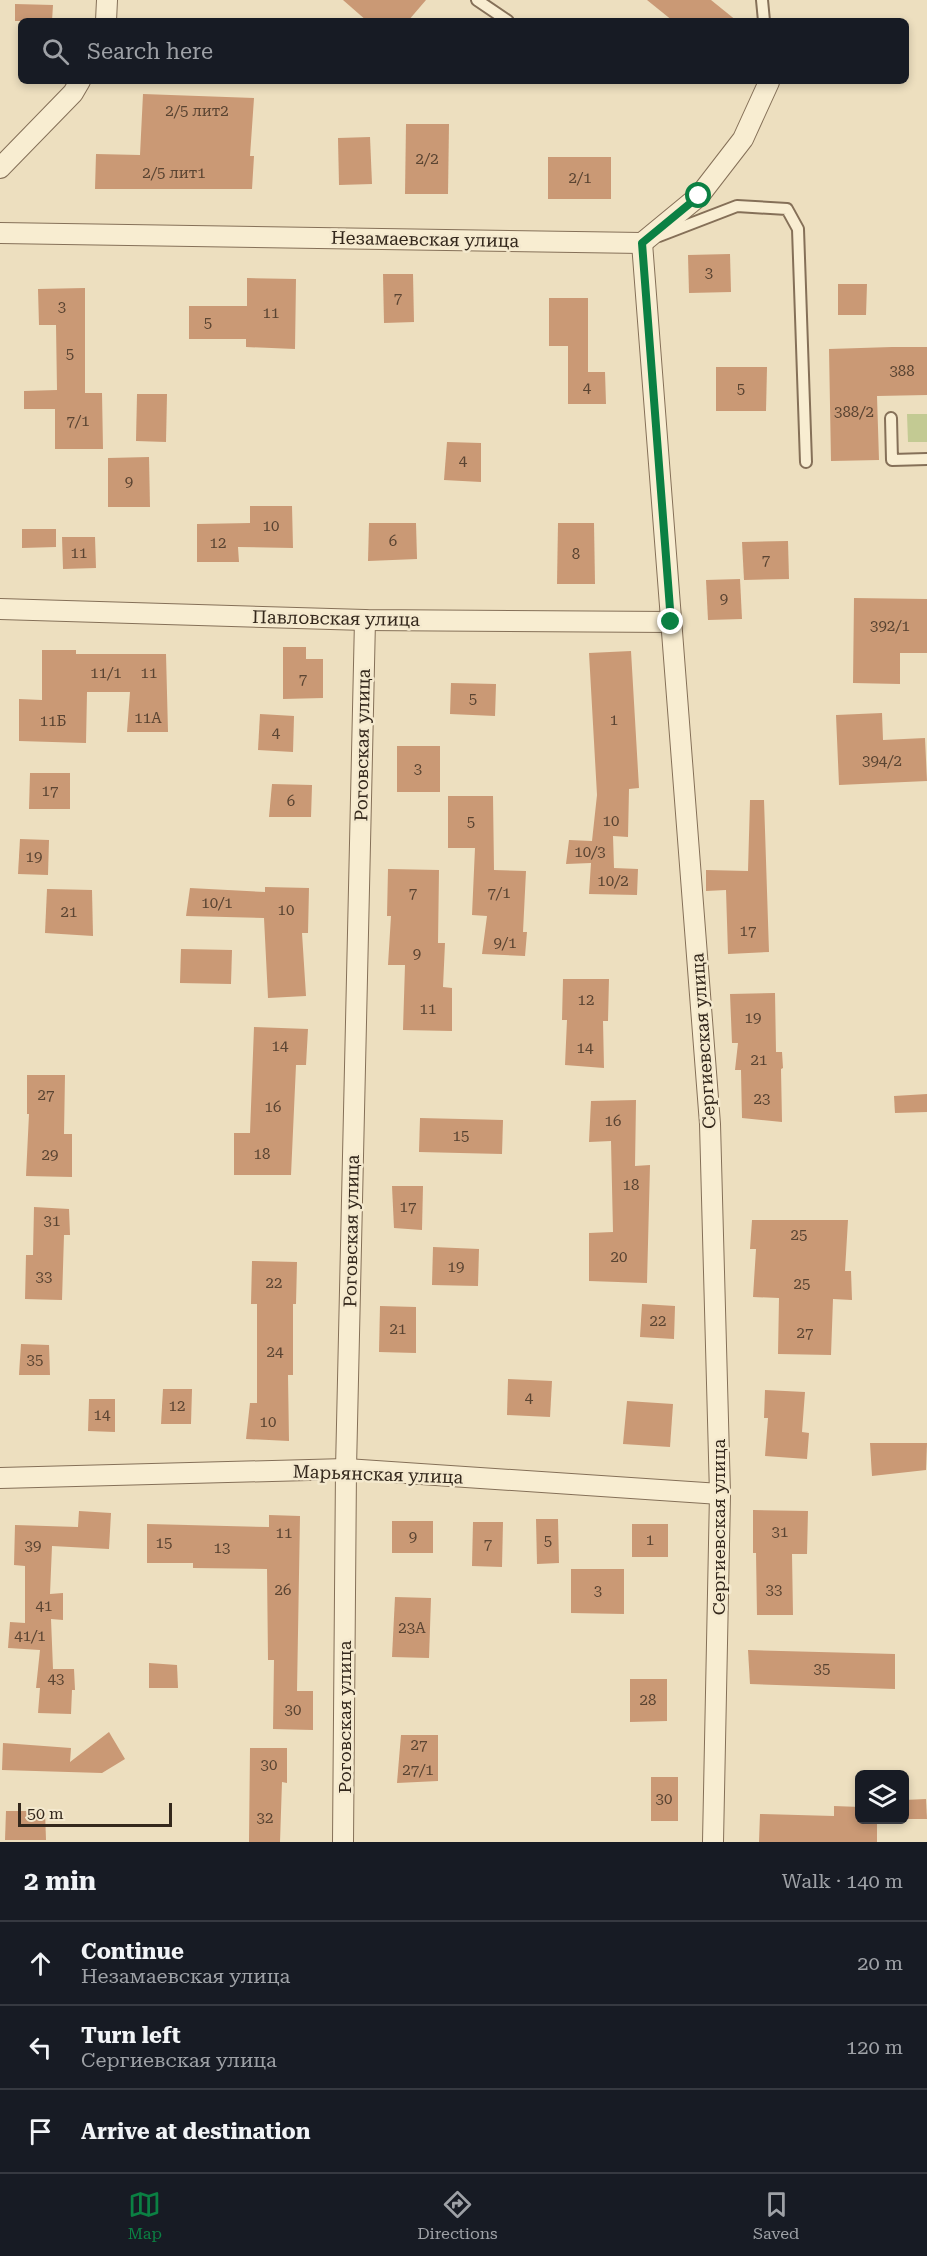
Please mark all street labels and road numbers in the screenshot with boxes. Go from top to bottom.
street label: Незамаевская улица [331,227,520,251]
street label: Павловская улица [252,606,420,630]
street label: Роговская улица [350,668,374,822]
street label: Сергиевская улица [686,952,720,1130]
street label: Роговская улица [339,1154,363,1308]
street label: Сергиевская улица [708,1439,729,1615]
street label: Марьянская улица [292,1461,464,1487]
street label: Роговская улица [334,1640,355,1793]

